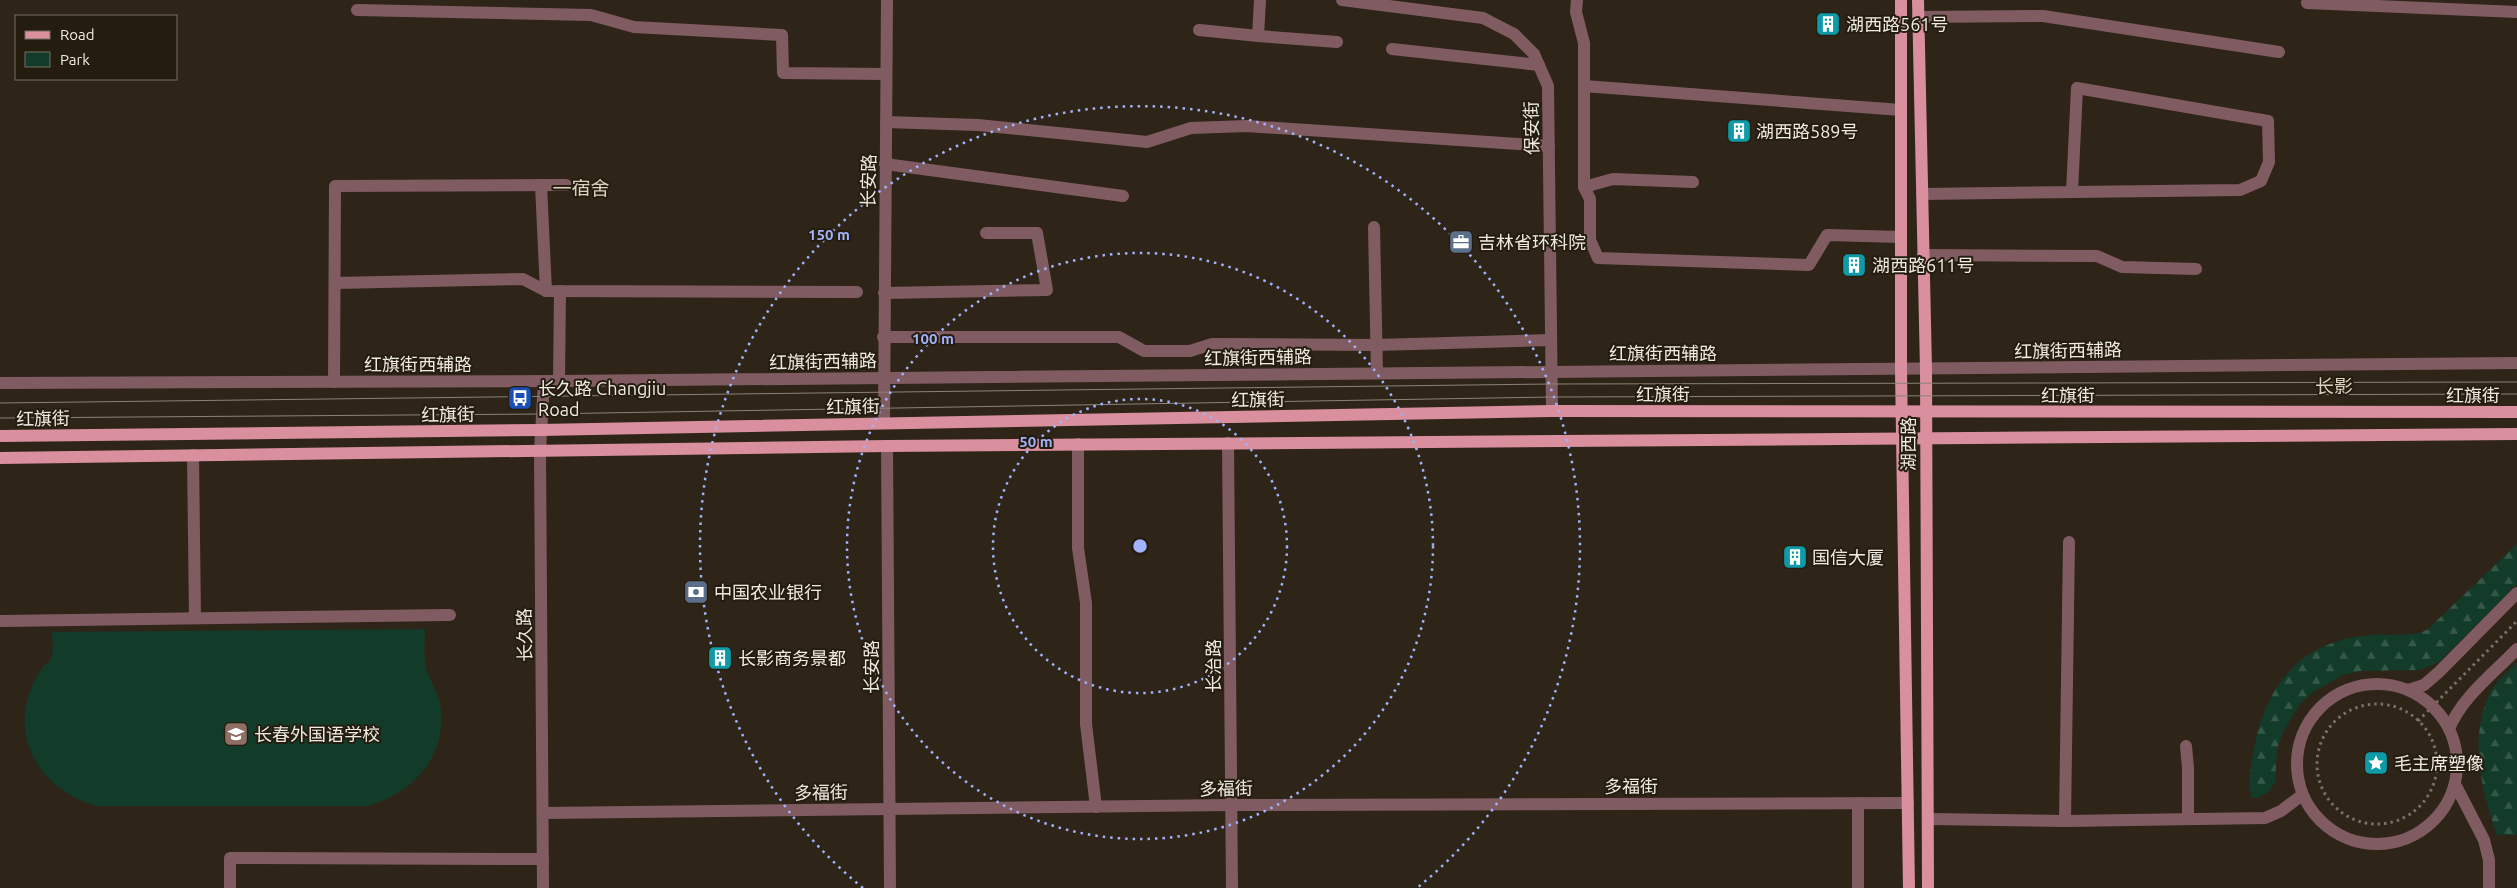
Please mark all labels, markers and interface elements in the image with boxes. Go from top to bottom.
building icon: 湖西路561号 [1815,11,1841,37]
place label: 湖西路561号 [1846,14,1948,34]
legend [15,15,178,80]
text: Road [60,26,95,43]
text: Park [60,51,90,68]
street label: 保安街 [1521,101,1541,155]
building icon: 湖西路589号 [1726,118,1752,144]
place label: 湖西路589号 [1756,121,1858,141]
street label: 长安路 [858,154,878,208]
district label: 一宿舍 [552,177,610,199]
text: 150 m [808,226,850,243]
office icon: 吉林省环科院 [1448,229,1474,255]
place label: 吉林省环科院 [1478,232,1586,252]
building icon: 湖西路611号 [1841,252,1867,278]
place label: 湖西路611号 [1872,255,1974,275]
text: 100 m [912,330,954,347]
street label: 红旗街西辅路 [2014,339,2122,361]
street label: 红旗街西辅路 [1609,343,1717,363]
street label: 红旗街西辅路 [1204,346,1312,368]
street label: 红旗街西辅路 [769,350,877,372]
street label: 红旗街西辅路 [364,354,472,374]
district label: 长影 [2315,375,2353,397]
place label: 长久路 Changjiu Road [538,378,666,419]
street label: 红旗街 [1636,384,1690,404]
bus stop icon: 长久路 Changjiu Road [507,385,533,411]
street label: 红旗街 [2041,385,2095,405]
street label: 红旗街 [2446,385,2500,405]
street label: 红旗街 [1231,389,1285,409]
street label: 红旗街 [826,396,880,416]
street label: 红旗街 [421,404,475,424]
street label: 红旗街 [16,408,70,428]
street label: 湖西路 [1898,417,1918,471]
text: 50 m [1019,433,1053,450]
centre of rings [1131,537,1149,555]
building icon: 国信大厦 [1782,544,1808,570]
place label: 国信大厦 [1812,547,1884,567]
bank icon: 中国农业银行 [683,579,709,605]
place label: 中国农业银行 [714,582,822,602]
street label: 长久路 [514,608,534,662]
street label: 长治路 [1203,639,1223,693]
street label: 长安路 [861,640,881,694]
building icon: 长影商务景都 [707,645,733,671]
place label: 长影商务景都 [738,648,846,668]
school or university icon: 长春外国语学校 [223,721,249,747]
place label: 长春外国语学校 [254,724,380,744]
place icon: 毛主席塑像 [2363,750,2389,776]
place label: 毛主席塑像 [2394,753,2484,773]
street label: 多福街 [1604,776,1658,796]
street label: 多福街 [1199,778,1253,798]
street label: 多福街 [794,782,848,802]

